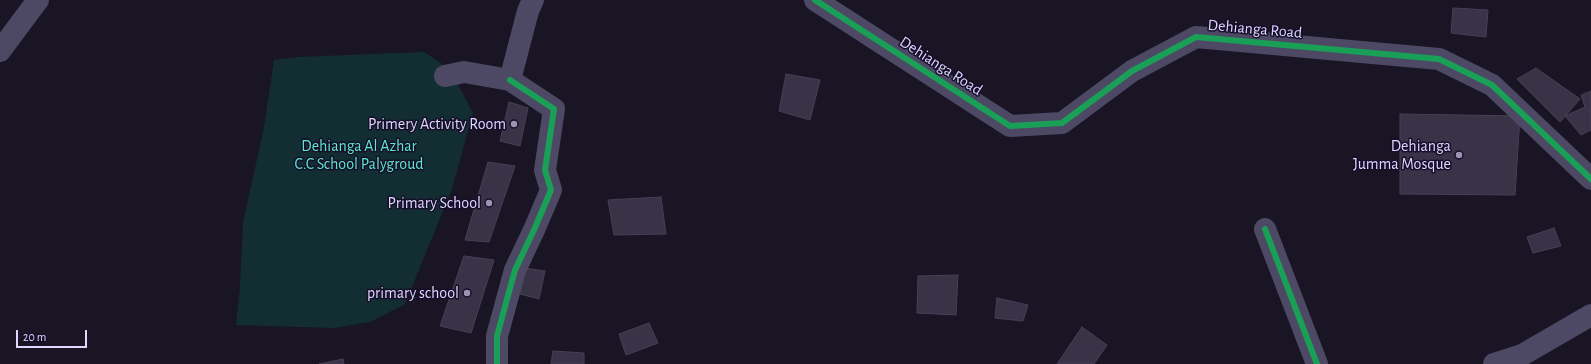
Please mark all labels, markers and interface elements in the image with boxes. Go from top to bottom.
street label: Dehianga Road [1207,15,1303,43]
street label: Dehianga Road [896,32,986,100]
place label: Primery Activity Room [368,114,506,134]
marker: Primery Activity Room [509,119,519,129]
park label: Dehianga Al Azhar C.C School Palygroud [294,136,424,174]
place label: Dehianga Jumma Mosque [1353,136,1451,174]
marker: Dehianga Jumma Mosque [1454,150,1464,160]
place label: Primary School [388,193,481,213]
marker: Primary School [484,198,494,208]
place label: primary school [367,283,459,303]
marker: primary school [462,288,472,298]
scale bar [18,322,89,348]
text: 20 m [23,331,46,343]

